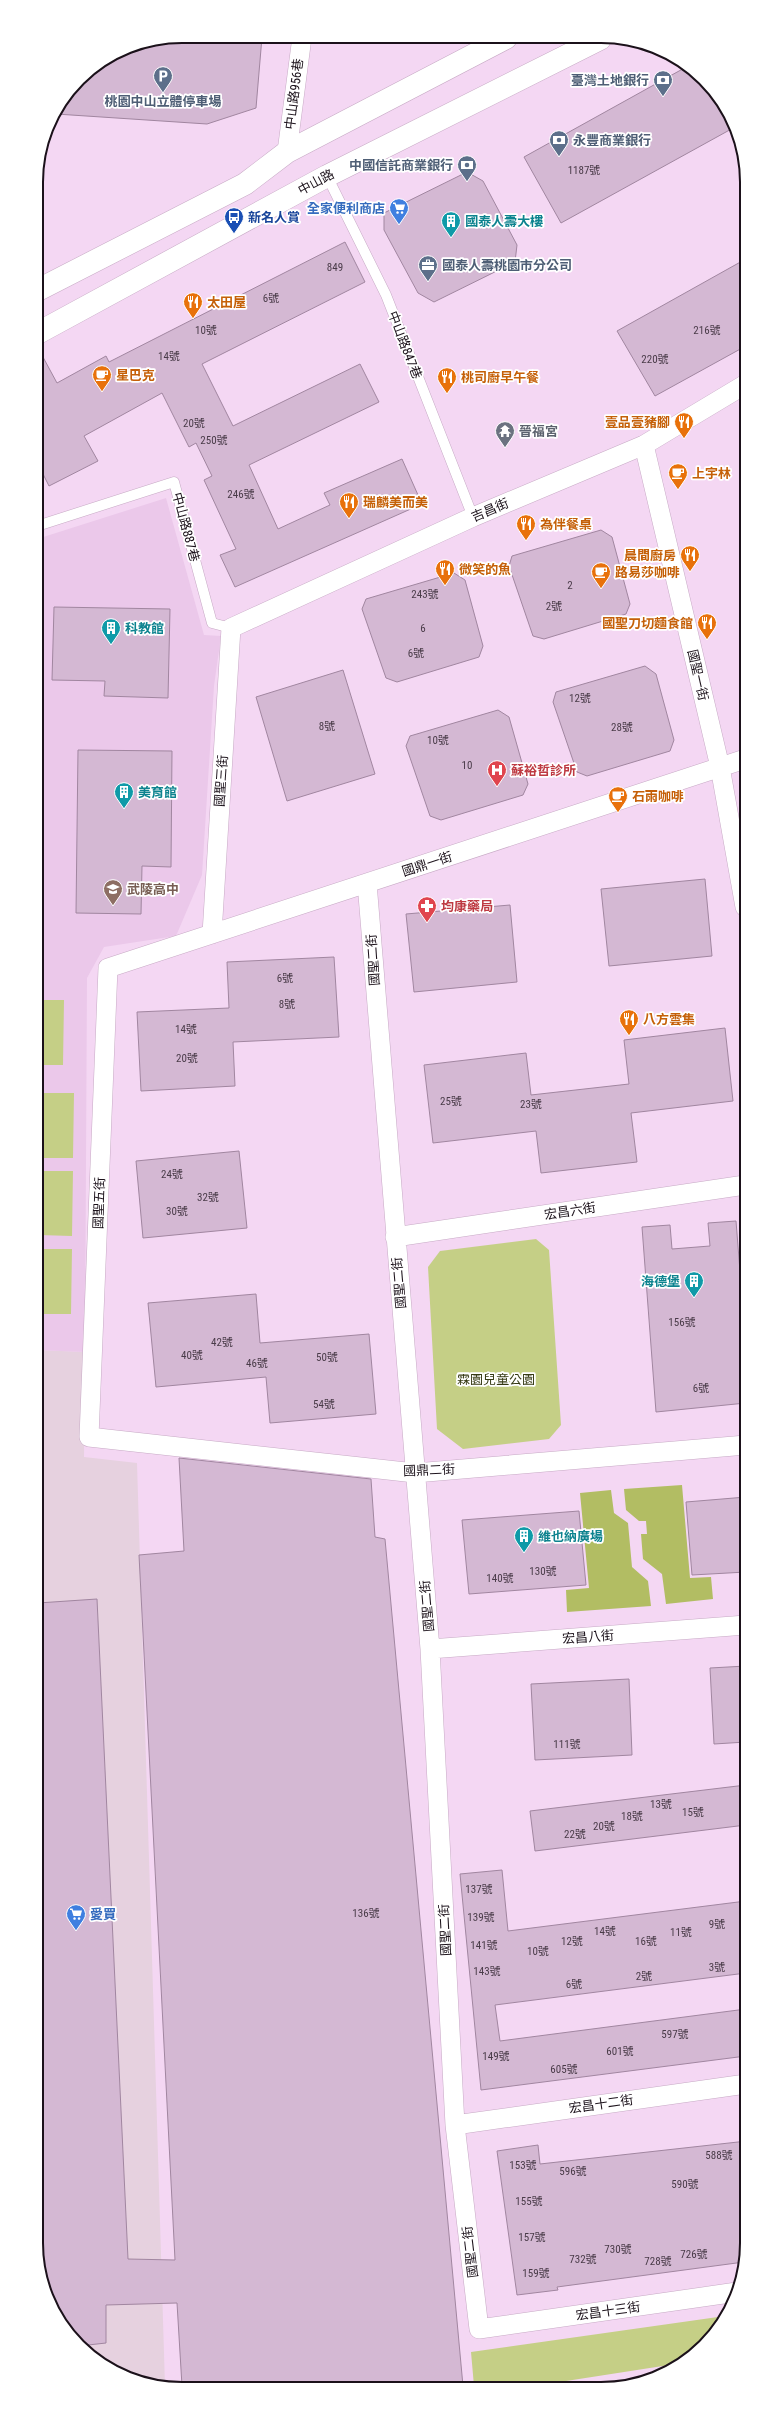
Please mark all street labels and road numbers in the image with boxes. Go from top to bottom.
street label: 中山路956巷 [282,58,306,130]
street label: 中山路 [295,166,337,198]
street label: 中山路847巷 [385,309,425,381]
street label: 中山路887巷 [170,491,202,563]
street label: 吉昌街 [469,495,511,525]
street label: 國聖一街 [685,648,711,702]
street label: 國聖三街 [212,755,230,807]
street label: 國鼎一街 [400,849,454,879]
street label: 國聖二街 [364,934,382,986]
street label: 國聖五街 [91,1177,107,1229]
street label: 宏昌六街 [543,1200,597,1222]
street label: 國聖二街 [389,1256,409,1310]
street label: 國鼎二街 [403,1462,455,1478]
street label: 國聖二街 [417,1579,437,1633]
street label: 宏昌八街 [562,1628,614,1646]
street label: 國聖二街 [436,1904,454,1956]
street label: 宏昌十二街 [568,2092,634,2116]
street label: 國聖二街 [459,2225,481,2279]
street label: 宏昌十三街 [575,2299,641,2323]

